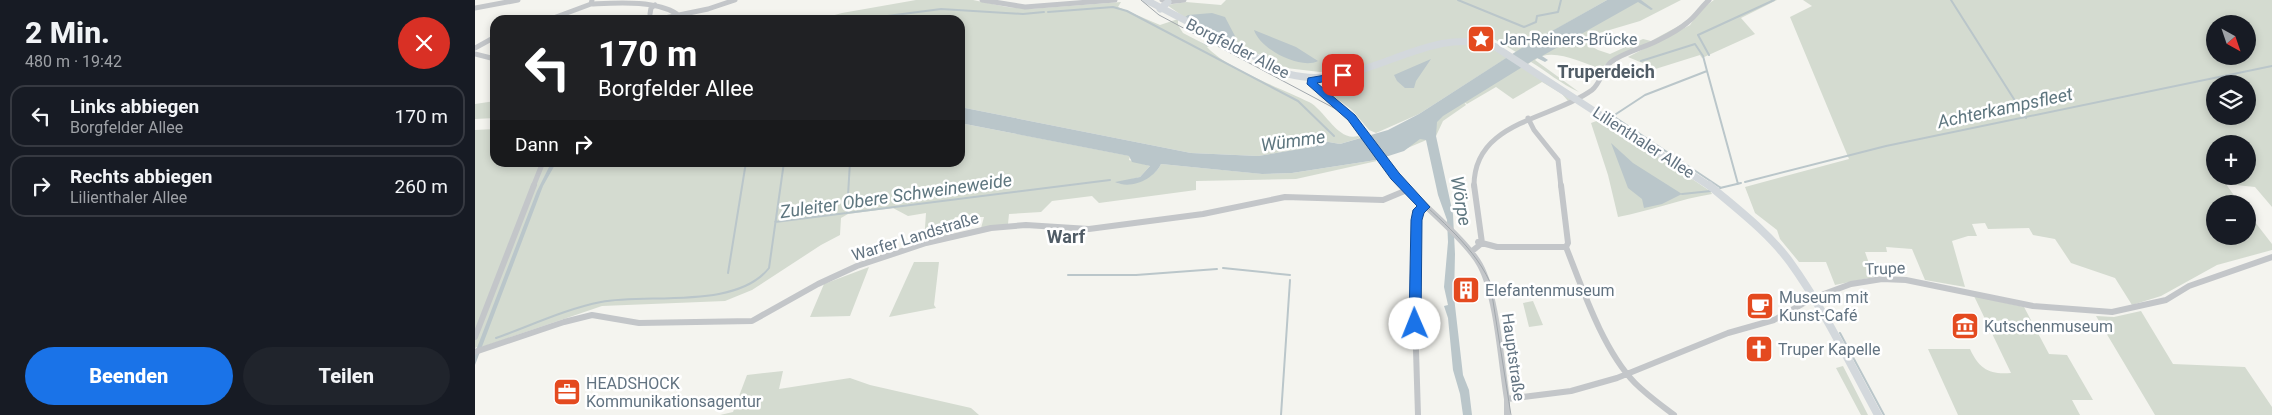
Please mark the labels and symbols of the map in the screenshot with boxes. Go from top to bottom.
street label: Borgfelder Allee [1183,14,1293,83]
north arrow [2206,15,2256,65]
place icon: Jan-Reiners-Brücke [1466,24,1496,54]
place label: Jan-Reiners-Brücke [1500,30,1637,49]
pin [1322,54,1364,96]
district label: Truperdeich [1557,61,1655,82]
water label: Achterkampsfleet [1934,83,2075,132]
street label: Lilienthaler Allee [1589,103,1698,182]
water label: Wümme [1259,126,1326,155]
water label: Zuleiter Obere Schweineweide [778,169,1013,222]
water label: Wörpe [1447,174,1476,227]
street label: Warfer Landstraße [849,208,981,265]
district label: Warf [1047,226,1086,247]
street label: Trupe [1864,258,1906,279]
building icon: Elefantenmuseum [1451,275,1481,305]
place label: Elefantenmuseum [1485,281,1615,300]
place label: Museum mit Kunst-Café [1779,288,1869,325]
cafe icon: Museum mit Kunst-Café [1745,291,1775,321]
position arrow [1388,297,1440,349]
museum icon: Kutschenmuseum [1950,311,1980,341]
street label: Hauptstraße [1498,312,1529,402]
place label: Kutschenmuseum [1984,317,2113,336]
church icon: Truper Kapelle [1744,334,1774,364]
place label: Truper Kapelle [1778,340,1881,359]
place label: HEADSHOCK Kommunikationsagentur [586,374,762,411]
office icon: HEADSHOCK Kommunikationsagentur [552,377,582,407]

